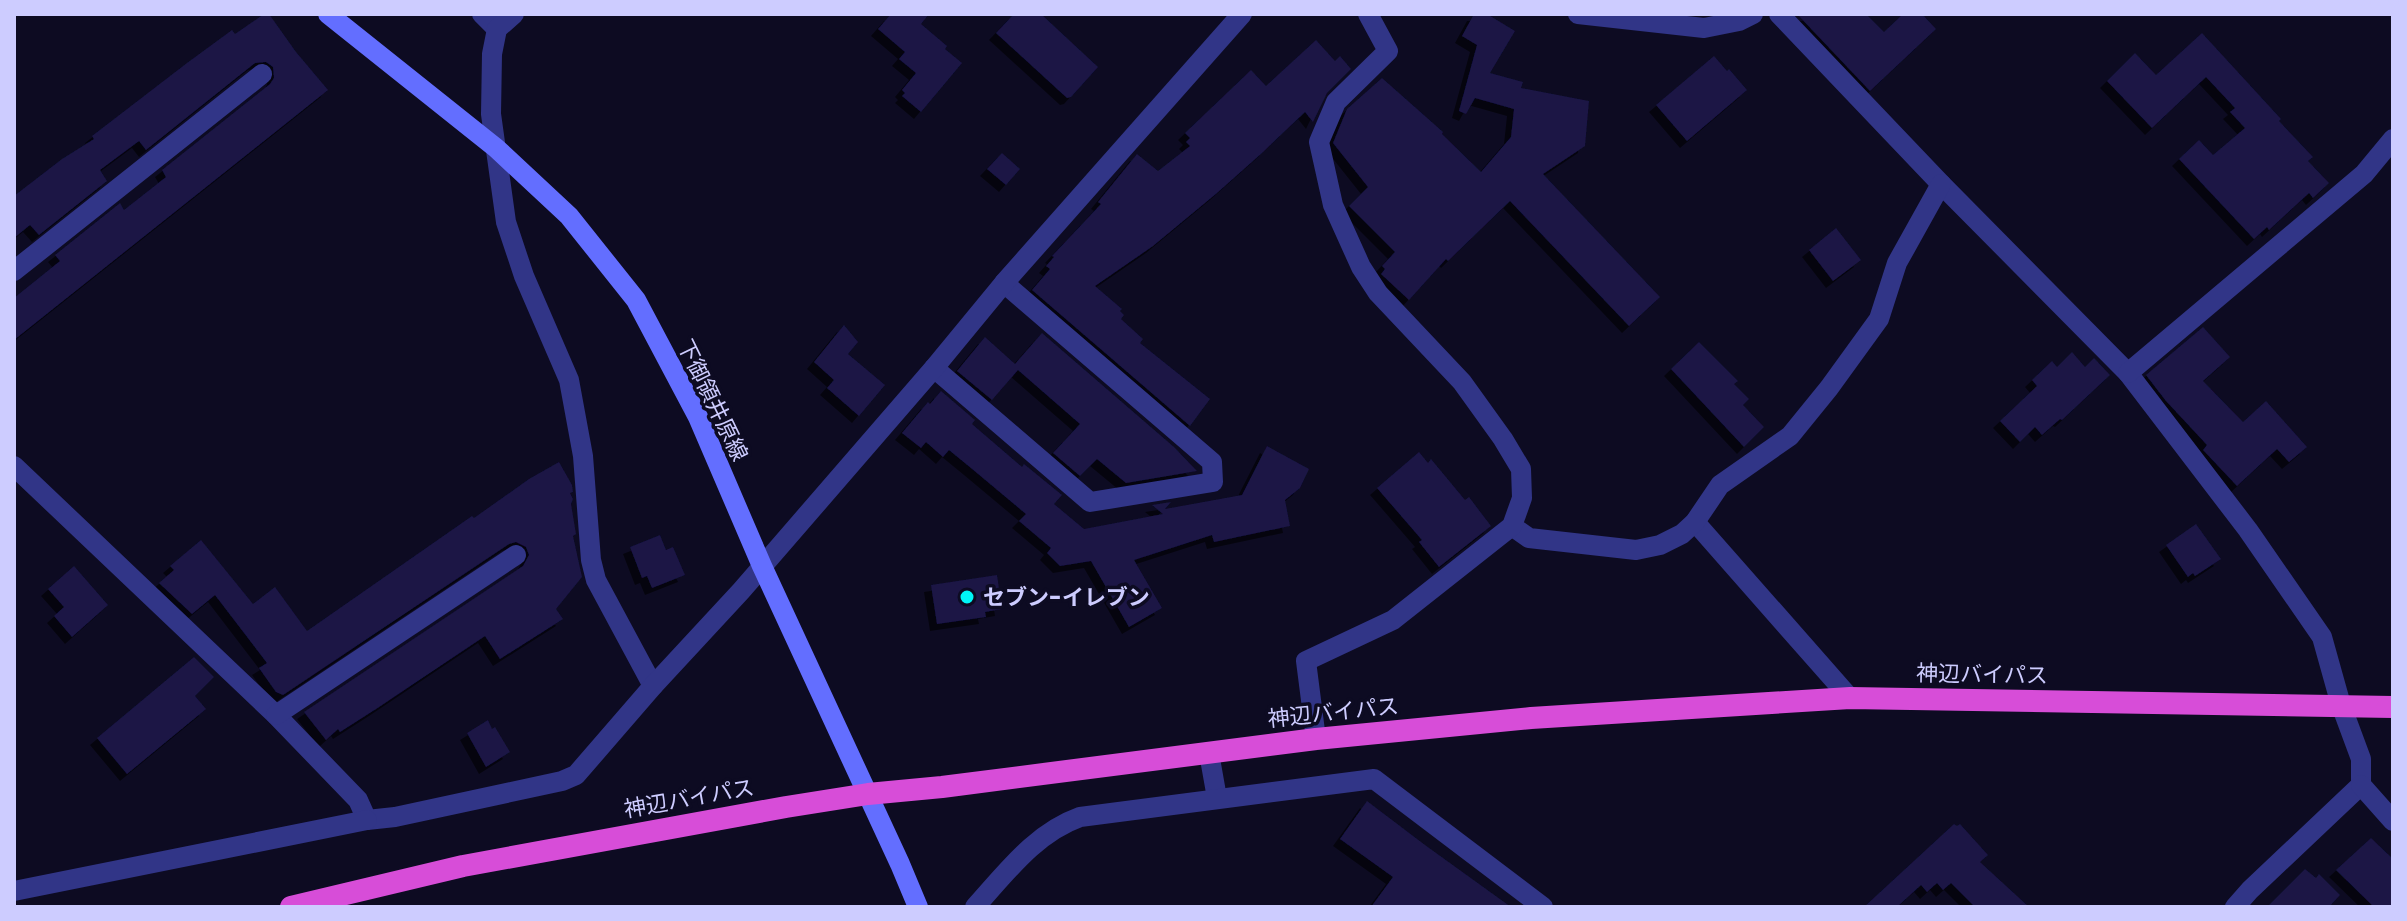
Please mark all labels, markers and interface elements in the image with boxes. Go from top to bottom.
street label: 下御領井原線 [670,334,755,466]
place label: セブン-イレブン [983,582,1150,613]
marker: セブン-イレブン [958,588,976,606]
street label: 神辺バイパス [1916,658,2048,691]
street label: 神辺バイパス [1266,690,1400,735]
street label: 神辺バイパス [622,772,757,825]

